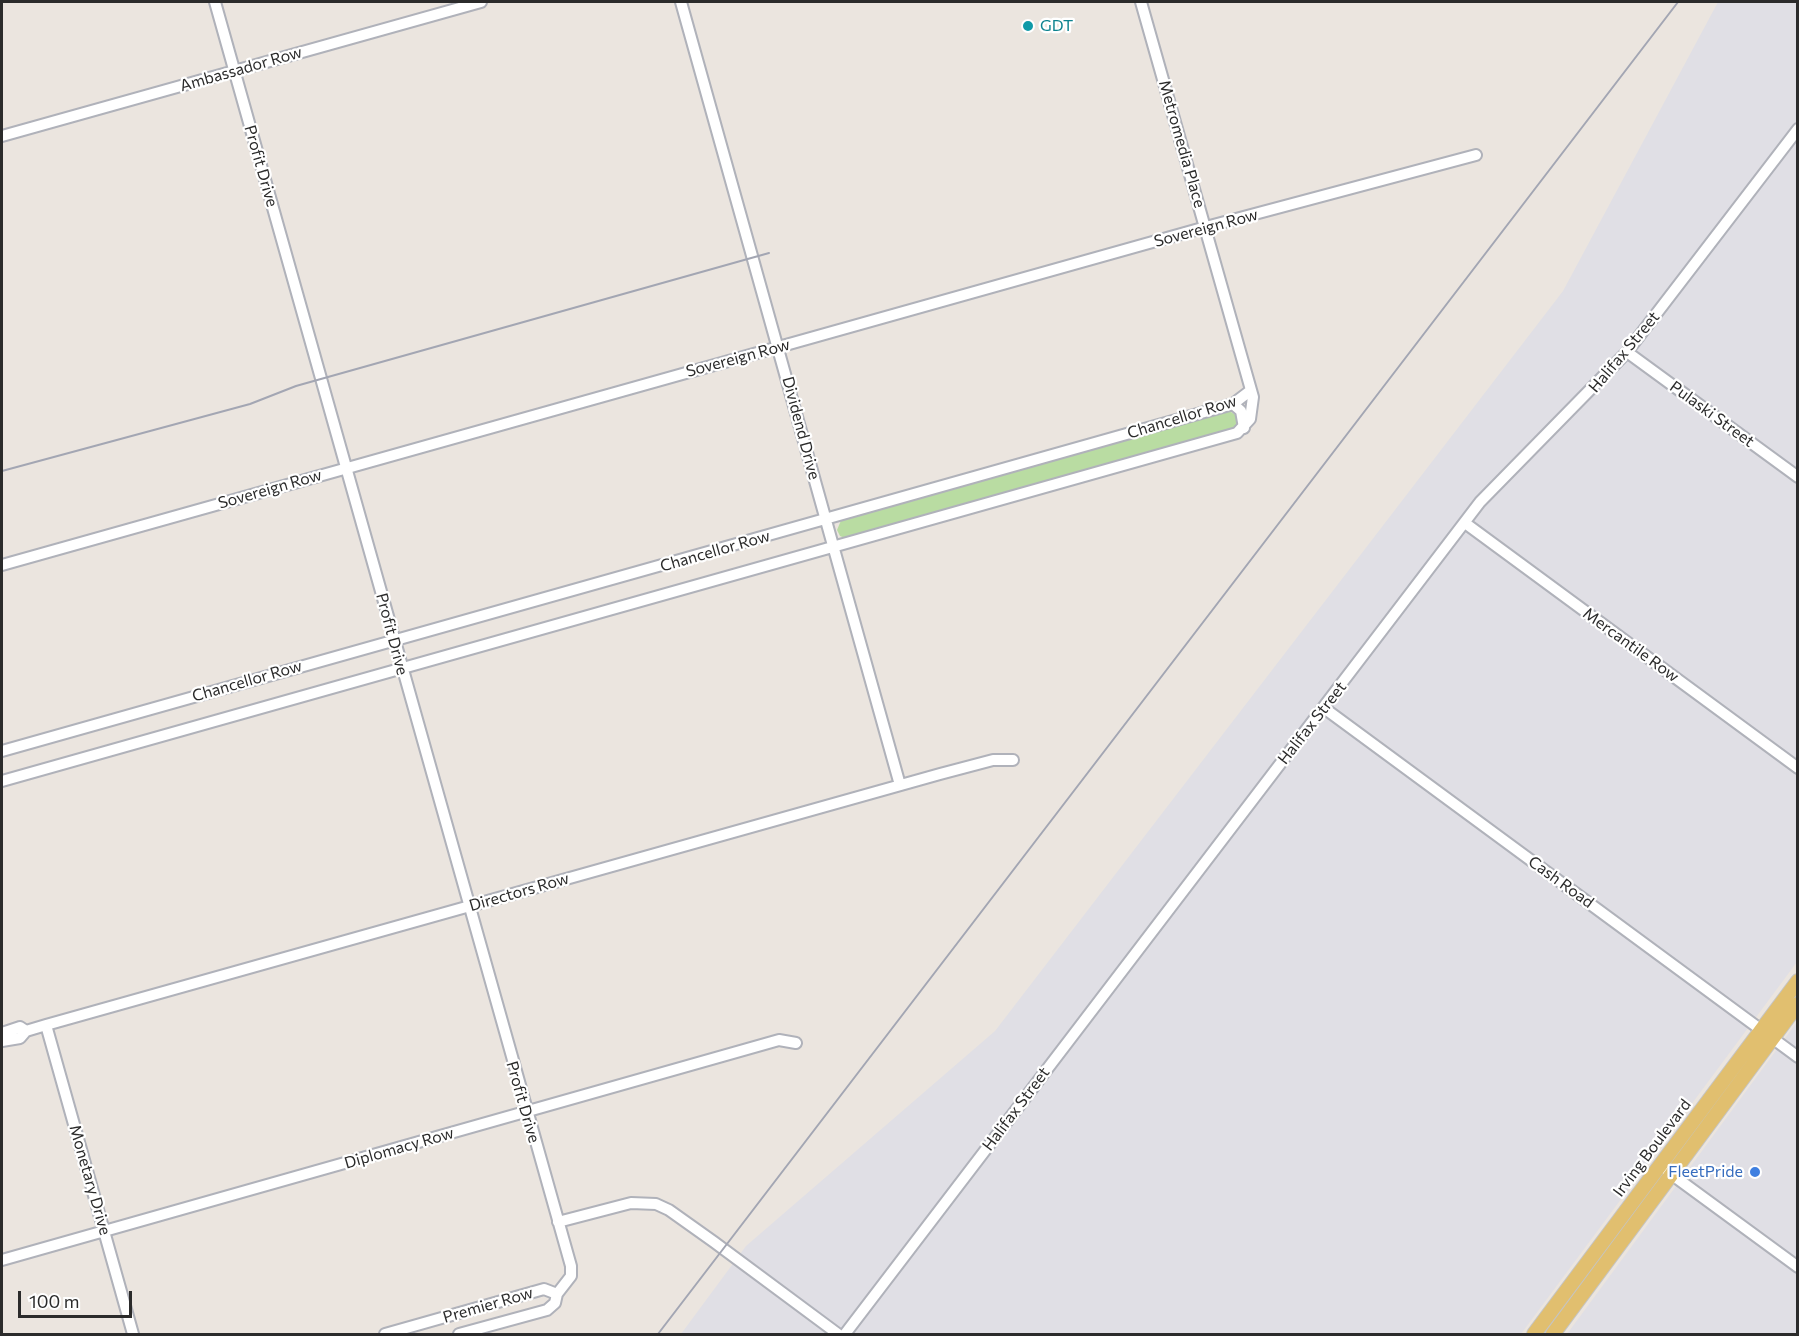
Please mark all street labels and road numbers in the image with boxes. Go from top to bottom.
street label: Ambassador Row [178,42,304,96]
street label: Metromedia Place [1155,78,1209,210]
street label: Profit Drive [240,123,282,209]
street label: Sovereign Row [1152,205,1260,251]
street label: Halifax Street [1585,308,1663,396]
street label: Sovereign Row [684,335,792,381]
street label: Dividend Drive [778,374,824,482]
street label: Pulaski Street [1666,377,1758,451]
street label: Chancellor Row [1125,391,1239,443]
street label: Sovereign Row [216,465,324,513]
street label: Chancellor Row [658,526,772,576]
street label: Profit Drive [372,591,412,677]
street label: Mercantile Row [1579,604,1683,686]
street label: Chancellor Row [190,656,304,706]
street label: Halifax Street [1274,678,1350,768]
street label: Cash Road [1525,852,1597,912]
street label: Directors Row [467,869,571,915]
street label: Profit Drive [502,1059,544,1145]
street label: Halifax Street [978,1063,1054,1155]
street label: Irving Boulevard [1609,1096,1695,1200]
street label: Monetary Drive [65,1123,115,1237]
street label: Diplomacy Row [342,1123,456,1173]
street label: Premier Row [441,1283,535,1327]

